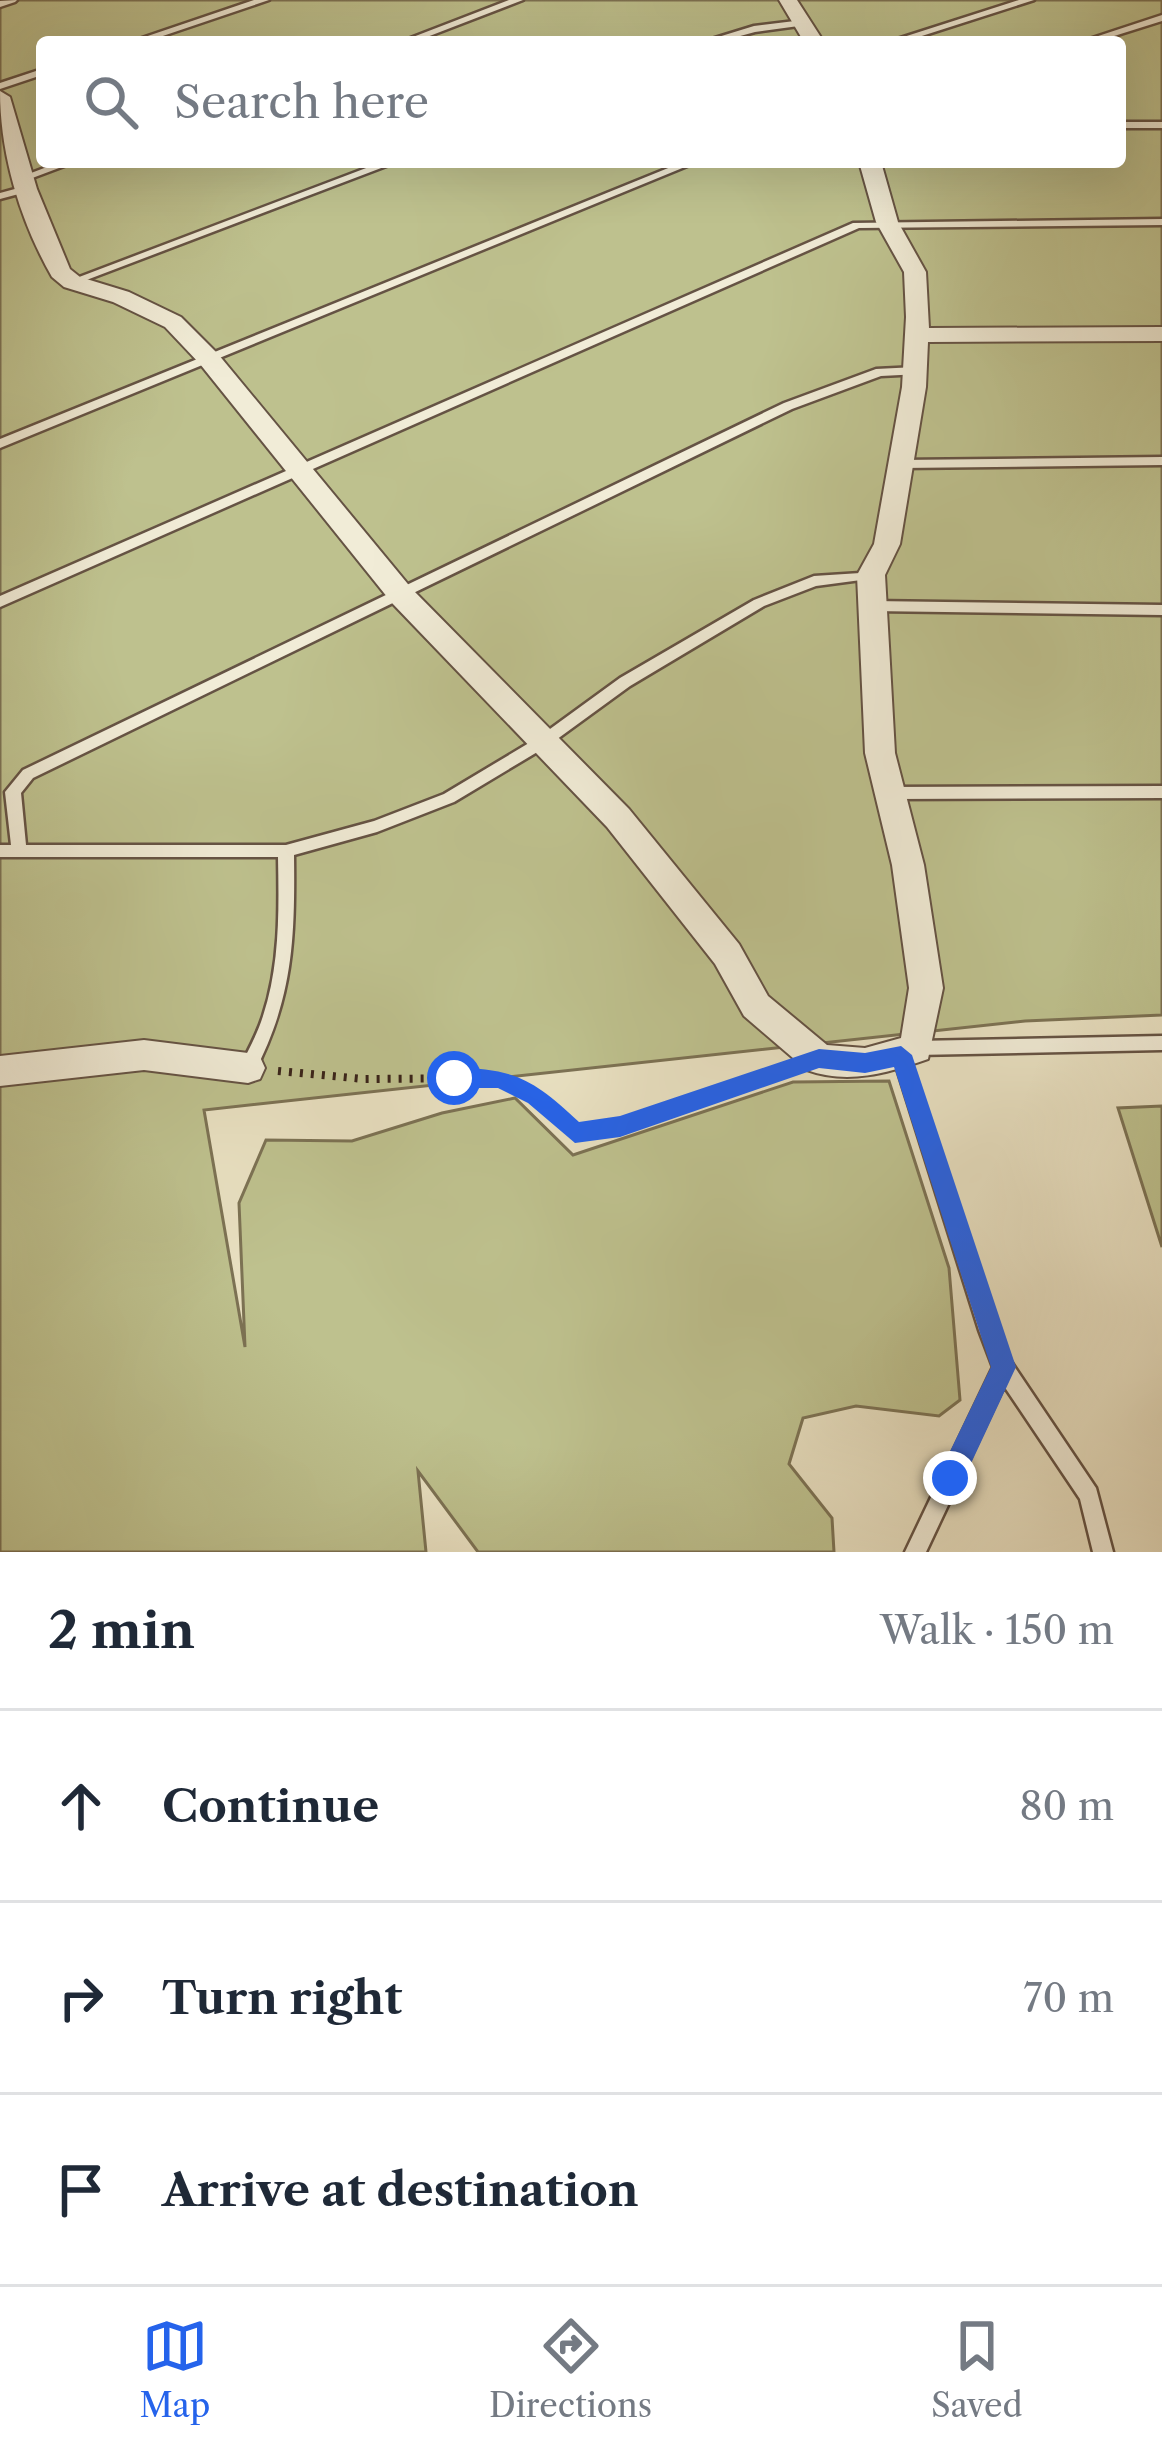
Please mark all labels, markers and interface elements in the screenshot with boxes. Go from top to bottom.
search box [36,36,1126,168]
icon: search [78,69,144,135]
text: Search here [174,74,429,130]
route start [427,1051,481,1105]
route end [923,1451,977,1505]
text: 2 min [48,1599,195,1661]
text: Walk · 150 m [880,1606,1114,1654]
icon: ahead [48,1773,114,1839]
text: Continue [162,1778,379,1834]
text: 80 m [1019,1782,1114,1830]
icon: right [48,1965,114,2031]
text: Turn right [162,1970,402,2026]
text: 70 m [1023,1974,1114,2022]
icon: arrive [48,2157,114,2223]
text: Arrive at destination [162,2162,639,2218]
tab: Map [139,2313,210,2426]
tab: Directions [489,2313,652,2426]
tab: Saved [931,2313,1023,2426]

